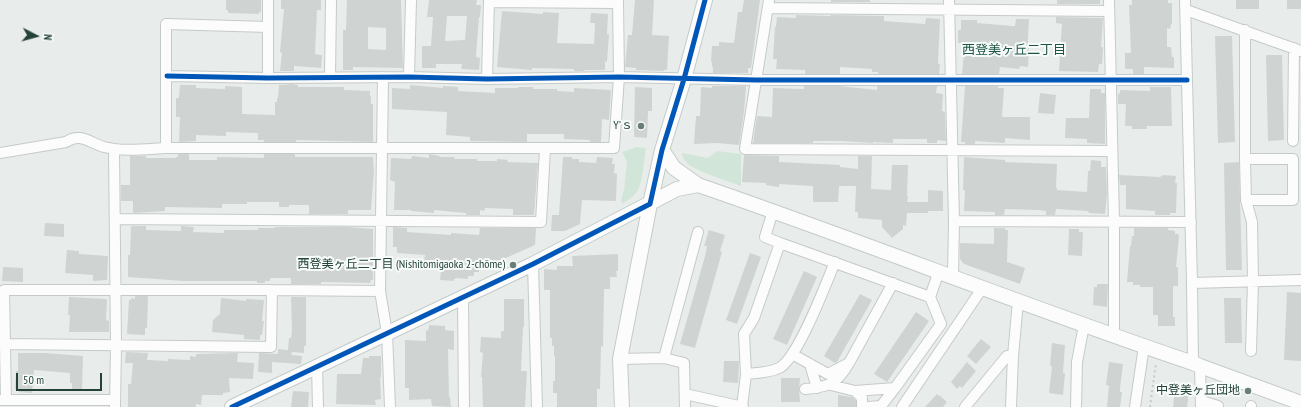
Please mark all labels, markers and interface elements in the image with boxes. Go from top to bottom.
north arrow [16,16,56,56]
text: N [41,34,55,41]
district label: 西登美ヶ丘二丁目 [962,42,1066,58]
place label: Y’ｓ [613,119,633,133]
marker: Y’ｓ [636,121,646,131]
place label: 西登美ヶ丘二丁目 (Nishitomigaoka 2-chōme) [297,258,505,272]
marker: 西登美ヶ丘二丁目 (Nishitomigaoka 2-chōme) [508,260,518,270]
scale bar [18,365,104,391]
text: 50 m [23,372,44,387]
place label: 中登美ヶ丘団地 [1156,384,1240,398]
marker: 中登美ヶ丘団地 [1243,386,1253,396]

